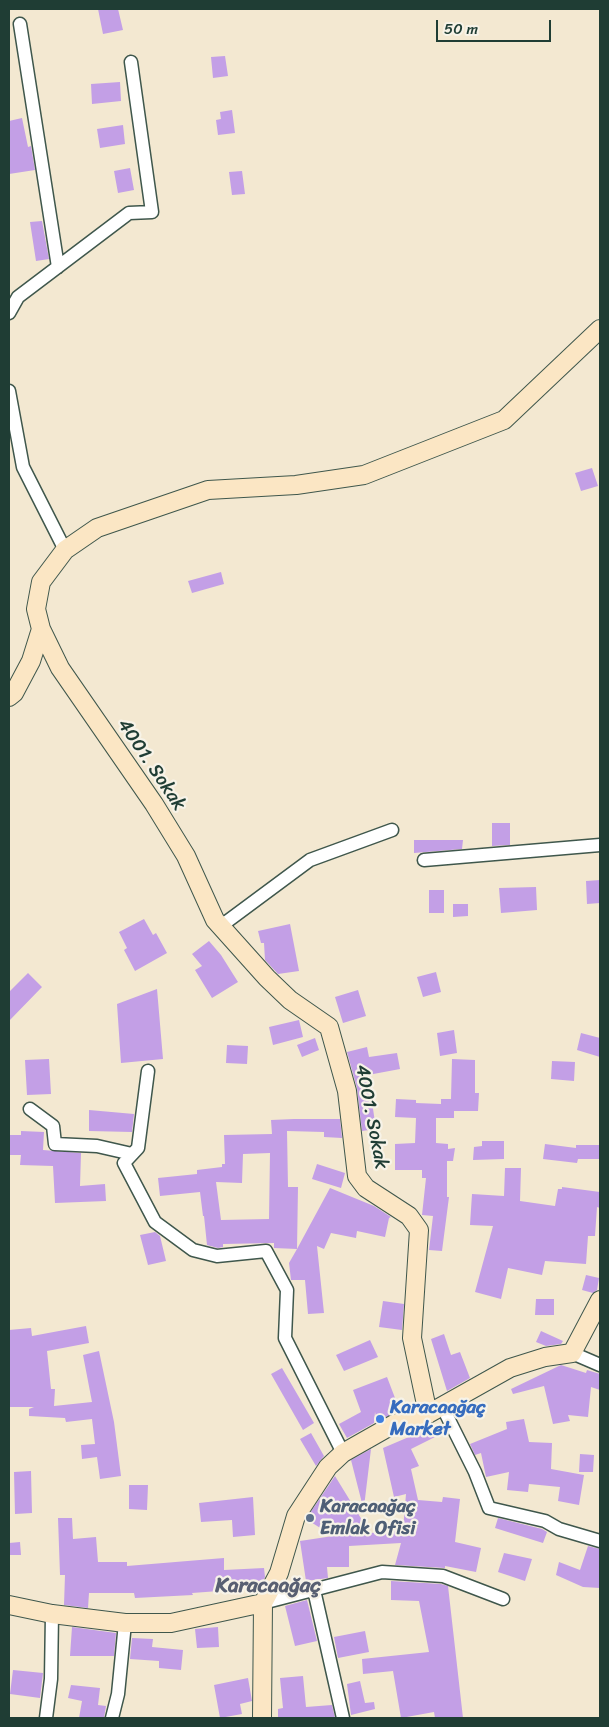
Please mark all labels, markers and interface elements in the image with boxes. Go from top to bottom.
scale bar [439,10,554,42]
text: 50 m [444,16,478,42]
street label: 4001. Sokak [112,715,190,815]
street label: 4001. Sokak [350,1063,392,1171]
place label: Karacaağaç Market [390,1397,486,1441]
marker: Karacaağaç Market [374,1413,386,1425]
place label: Karacaağaç Emlak Ofisi [320,1496,416,1540]
marker: Karacaağaç Emlak Ofisi [304,1512,316,1524]
district label: Karacaağaç [215,1574,321,1600]

